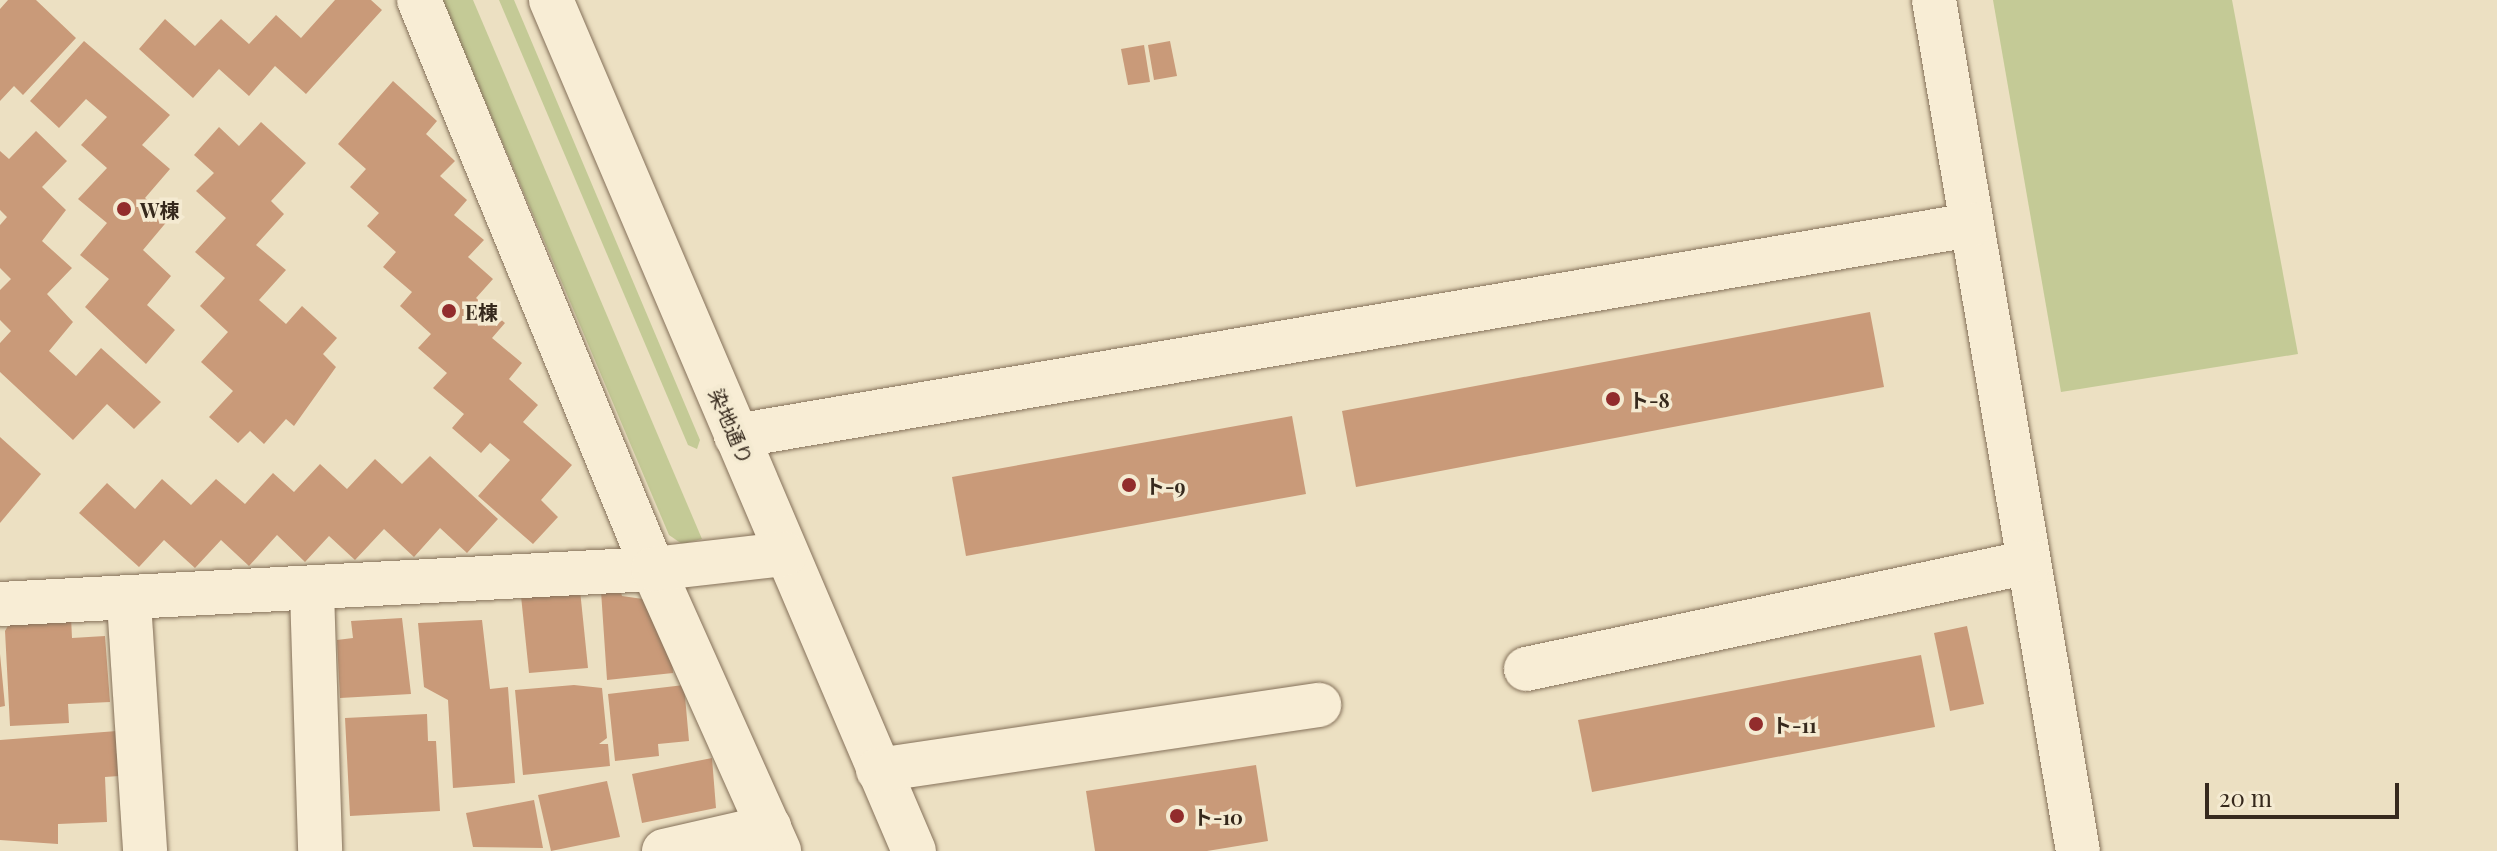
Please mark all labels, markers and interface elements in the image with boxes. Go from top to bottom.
place label: W棟 [140,197,179,221]
marker: W棟 [115,200,133,218]
place label: E棟 [465,299,498,323]
marker: E棟 [440,302,458,320]
street label: 染地通り [705,384,759,468]
place label: ト-8 [1629,387,1670,411]
marker: ト-8 [1604,390,1622,408]
place label: ト-9 [1145,473,1186,497]
marker: ト-9 [1120,476,1138,494]
place label: ト-11 [1772,712,1817,736]
marker: ト-11 [1747,715,1765,733]
scale bar [2209,767,2403,817]
text: 20 m [2219,781,2272,813]
place label: ト-10 [1193,804,1243,828]
marker: ト-10 [1168,807,1186,825]

